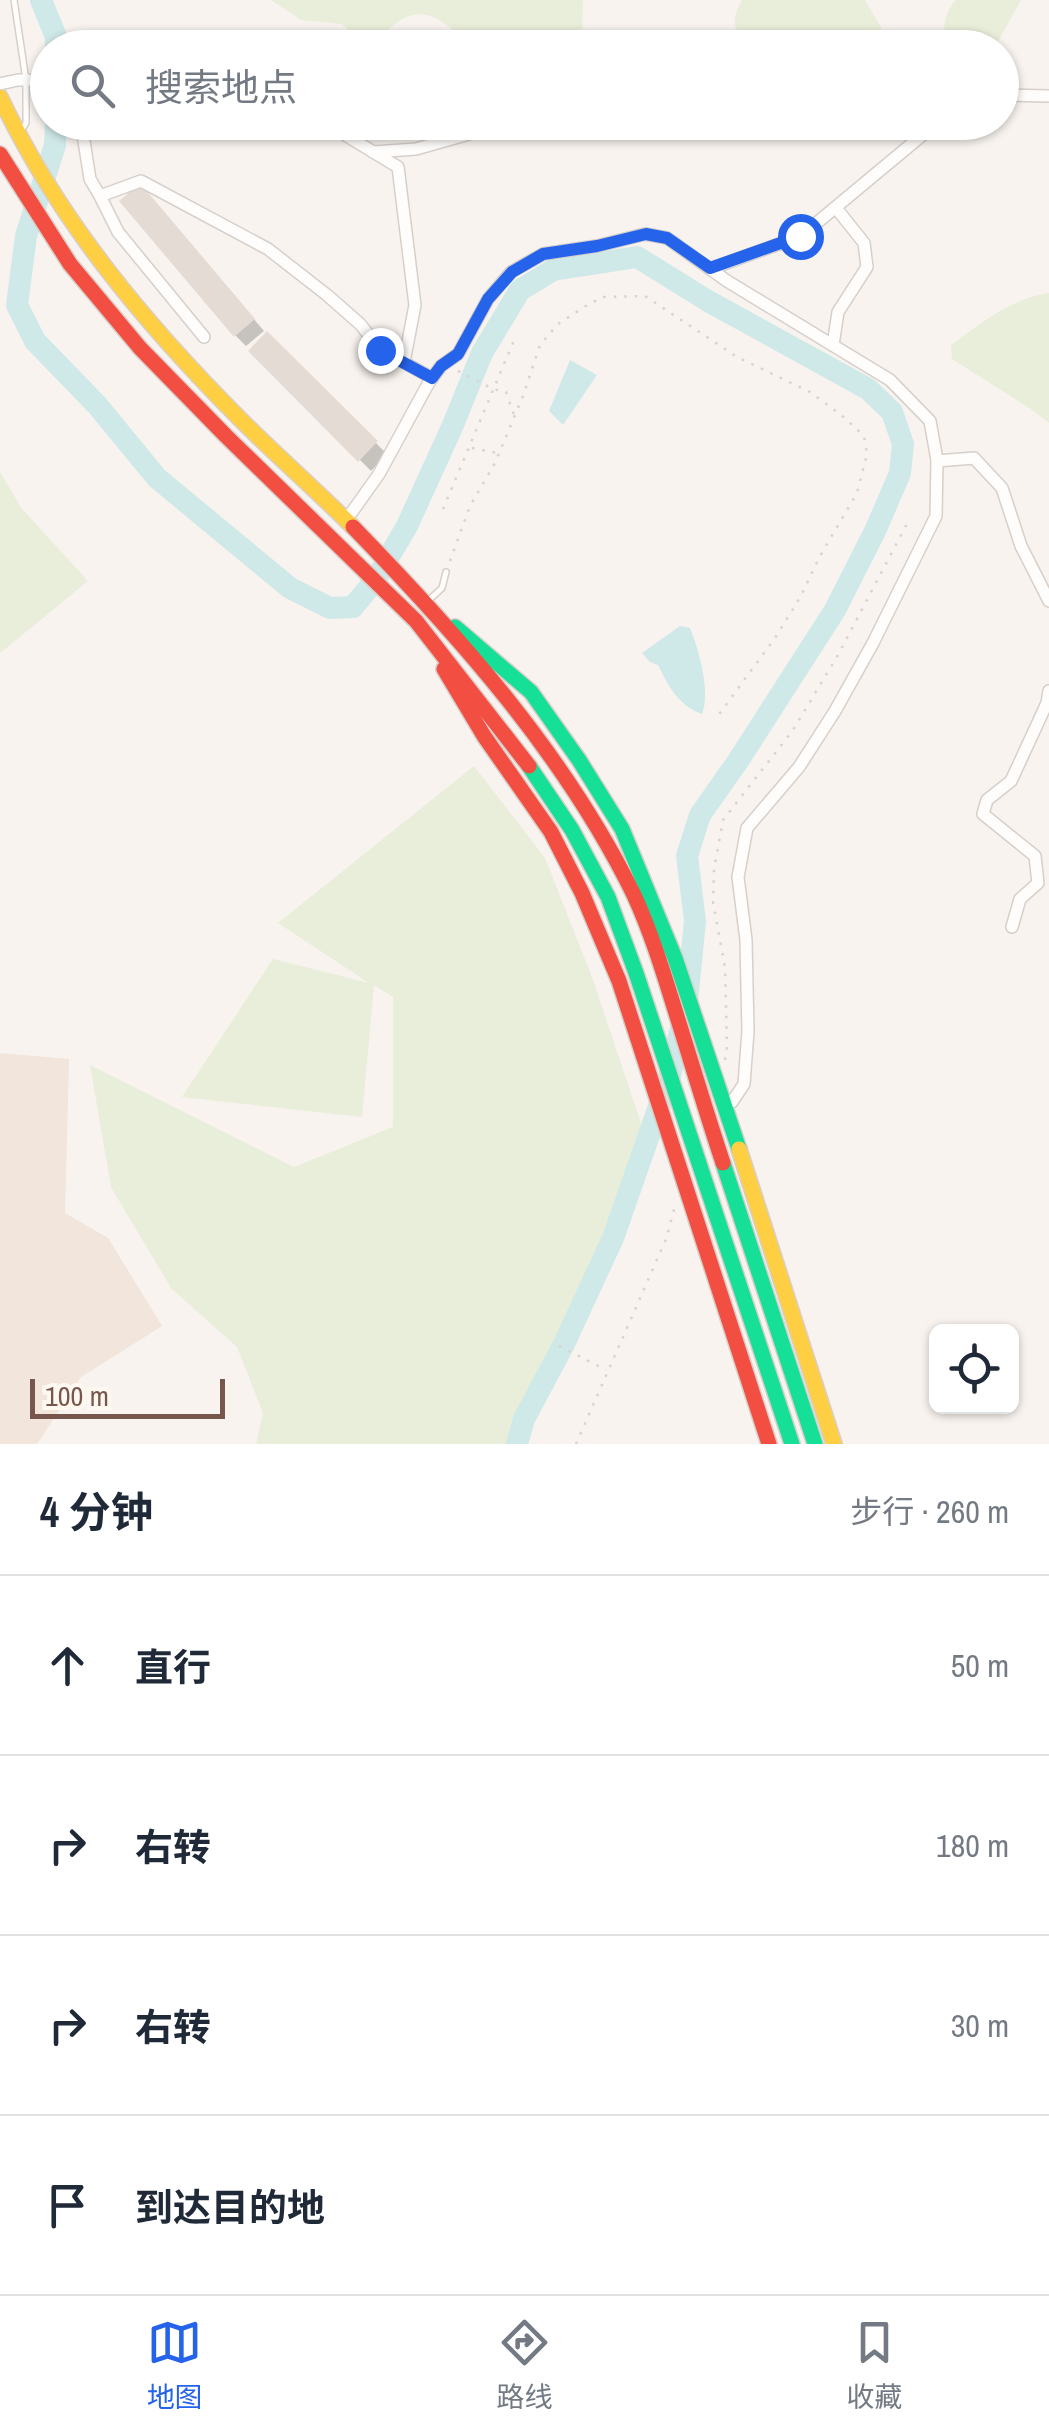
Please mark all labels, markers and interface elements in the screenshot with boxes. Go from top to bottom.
search box [30,30,1019,140]
icon: search [65,58,120,113]
text: 搜索地点 [145,62,297,113]
route start [778,214,824,260]
route end [358,328,404,374]
map controls [929,1324,1019,1414]
button: locate [929,1324,1019,1414]
scale bar [30,1374,225,1418]
text: 100 m [45,1377,109,1415]
text: 4 分钟 [40,1484,153,1540]
text: 步行 · 260 m [850,1490,1009,1533]
icon: ahead [40,1638,95,1693]
text: 直行 [135,1642,211,1693]
text: 50 m [951,1644,1009,1687]
icon: right [40,1818,95,1873]
text: 右转 [135,1822,211,1873]
text: 180 m [936,1824,1009,1867]
icon: right [40,1998,95,2053]
text: 右转 [135,2002,211,2053]
text: 30 m [951,2004,1009,2047]
icon: arrive [40,2178,95,2233]
text: 到达目的地 [135,2182,325,2233]
tab: 地图 [147,2315,203,2416]
tab: 路线 [496,2315,552,2416]
tab: 收藏 [846,2315,902,2416]

